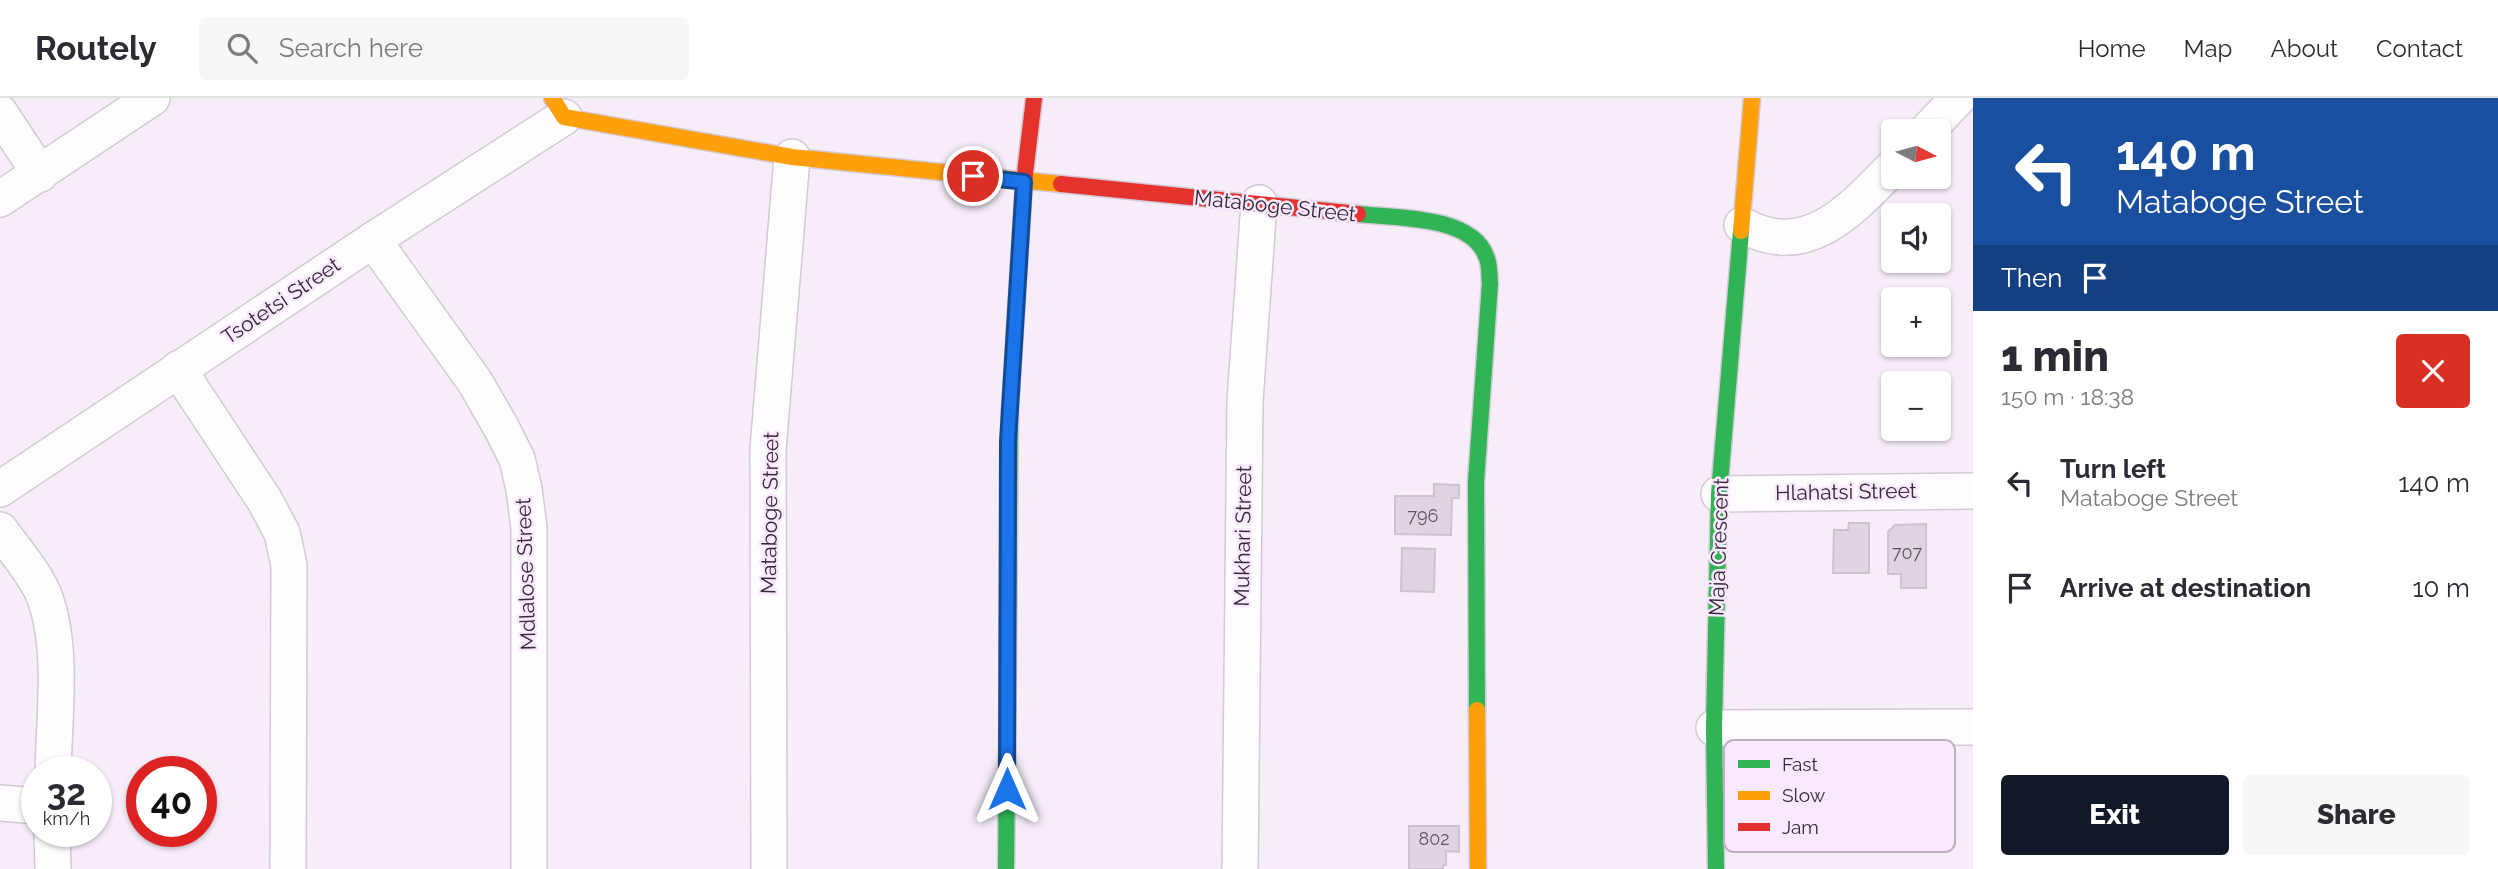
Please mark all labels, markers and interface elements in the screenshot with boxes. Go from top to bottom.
search box [199,17,689,80]
text: Routely [35,29,157,68]
icon: search [223,29,261,67]
text: Search here [279,33,423,63]
text: Home [2078,34,2146,63]
text: Map [2184,34,2232,63]
text: About [2270,34,2338,63]
text: Contact [2376,34,2463,63]
north arrow [1881,119,1951,189]
map controls [1881,119,1951,441]
text: 140 m [2116,124,2256,181]
icon: left [2001,126,2092,217]
pin [943,146,1003,206]
icon: arrive [954,157,992,195]
text: Mataboge Street [2116,183,2364,220]
street label: Mataboge Street [1193,185,1357,226]
button: sound [1881,203,1951,273]
street label: Tsotetsi Street [217,252,345,349]
icon: arrive [2076,259,2114,297]
text: Then [2001,263,2062,293]
button: + [1881,287,1951,357]
text: 1 min [2001,332,2109,381]
button: close [2396,334,2470,408]
button: − [1881,371,1951,441]
text: 150 m · 18:38 [2001,383,2134,410]
street label: Mataboge Street [756,432,783,594]
text: Turn left [2060,454,2166,484]
icon: left [2001,464,2039,502]
street label: Mukhari Street [1229,465,1256,607]
text: 140 m [2398,468,2470,498]
street label: Maja Crescent [1704,478,1733,616]
street label: Hlahatsi Street [1775,478,1917,505]
text: Mataboge Street [2060,484,2238,511]
street label: Mdlalose Street [510,497,541,651]
house number: 796 [1408,505,1439,526]
house number: 707 [1892,542,1922,563]
icon: arrive [2001,569,2039,607]
text: Arrive at destination [2060,573,2311,603]
text: 10 m [2412,573,2470,603]
legend [1724,740,1955,852]
position arrow [970,752,1044,826]
text: Fast [1782,753,1818,775]
speed limit sign: 40 [126,756,217,847]
text: 32 [47,772,86,813]
button: Exit [2001,775,2229,855]
button: Share [2243,775,2470,855]
text: Slow [1782,784,1826,806]
text: km/h [43,808,90,829]
text: Jam [1782,816,1819,838]
house number: 802 [1418,828,1450,849]

